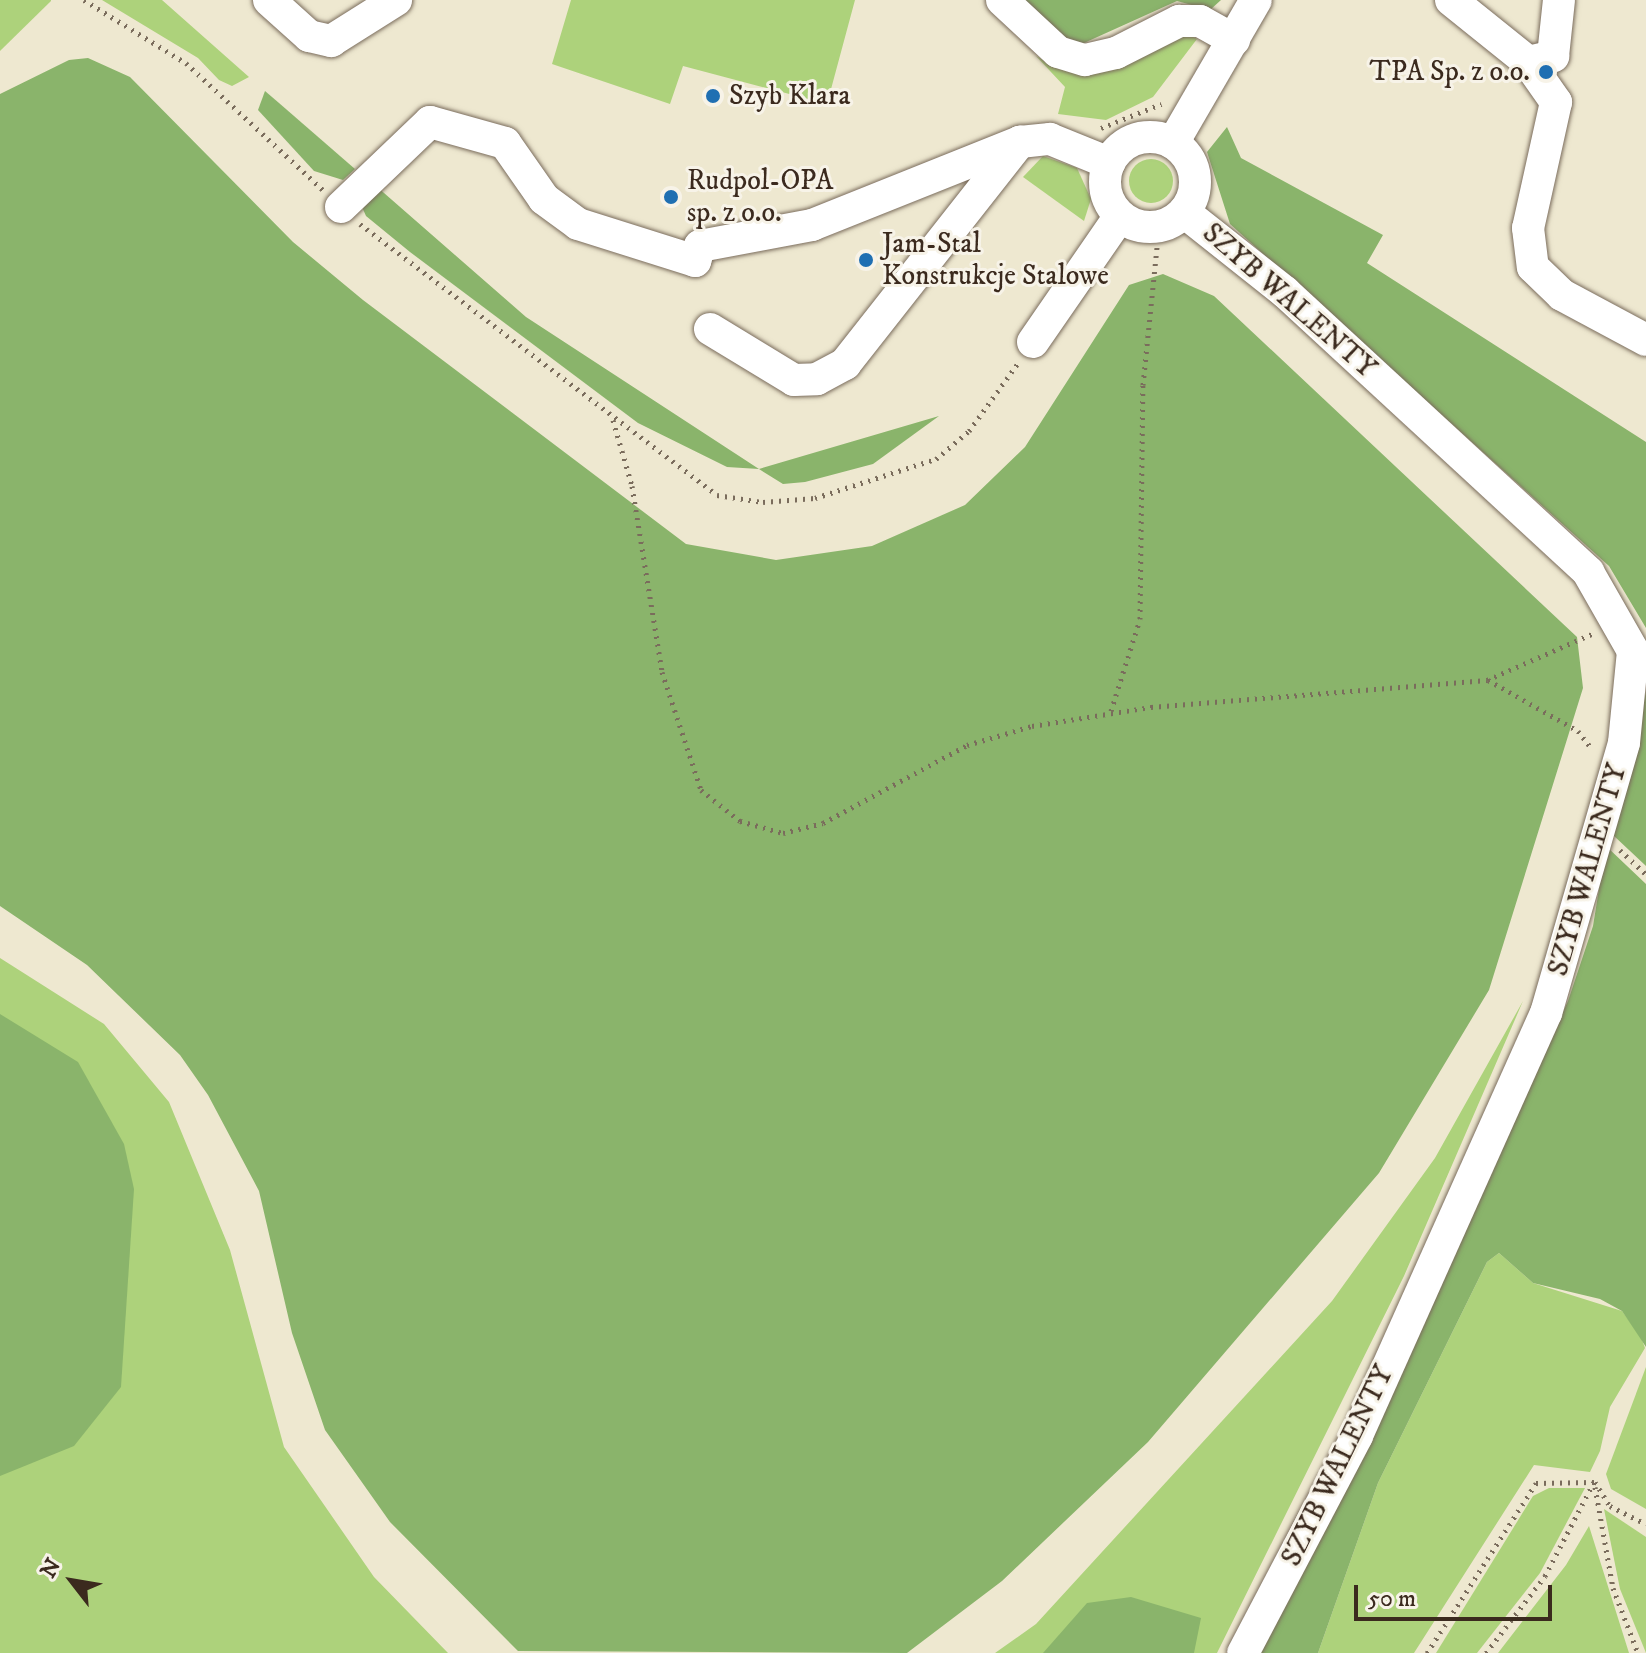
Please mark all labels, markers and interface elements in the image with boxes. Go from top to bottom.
place label: TPA Sp. z o.o. [1369,55,1530,89]
marker: TPA Sp. z o.o. [1537,63,1555,81]
place label: Szyb Klara [729,79,850,113]
marker: Szyb Klara [704,87,722,105]
place label: Rudpol-OPA sp. z o.o. [687,164,833,230]
marker: Rudpol-OPA sp. z o.o. [662,188,680,206]
street label: SZYB WALENTY [1195,217,1383,385]
place label: Jam-Stal Konstrukcje Stalowe [882,227,1109,293]
marker: Jam-Stal Konstrukcje Stalowe [857,251,875,269]
street label: SZYB WALENTY [1542,760,1634,980]
street label: SZYB WALENTY [1275,1360,1401,1572]
north arrow [32,1541,112,1621]
text: N [35,1554,67,1583]
scale bar [1358,1569,1556,1619]
text: 50 m [1368,1584,1416,1614]

